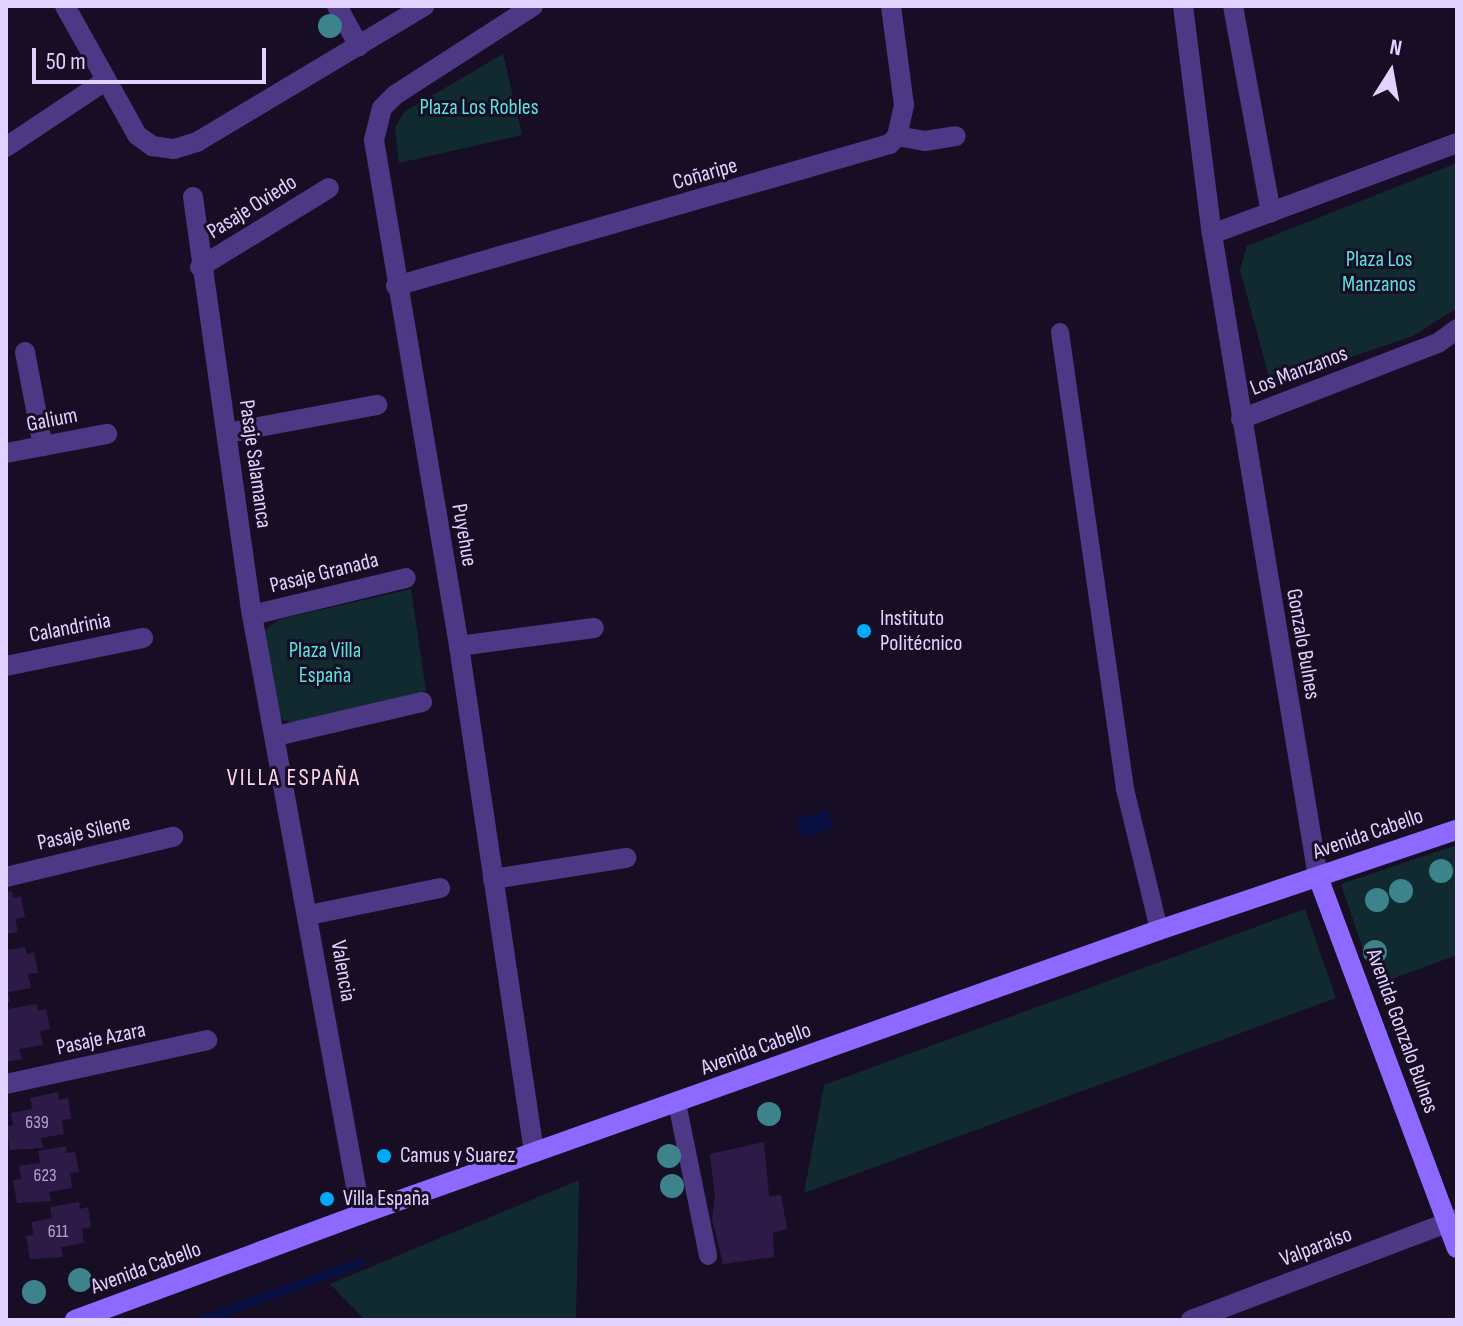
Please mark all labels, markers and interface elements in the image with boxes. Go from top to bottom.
scale bar [36,32,270,82]
north arrow [1351,32,1431,112]
text: N [1387,34,1404,62]
text: 50 m [46,47,86,76]
park label: Plaza Los Robles [419,95,539,121]
street label: Coñaripe [670,152,740,196]
street label: Pasaje Oviedo [202,169,302,245]
park label: Plaza Los Manzanos [1342,246,1416,298]
street label: Los Manzanos [1247,340,1351,402]
street label: Pasaje Salamanca [233,398,277,530]
street label: Galium [24,402,80,438]
street label: Puyehue [446,502,482,568]
street label: Pasaje Granada [267,547,381,599]
street label: Gonzalo Bulnes [1280,587,1326,701]
place label: Instituto Politécnico [880,605,962,656]
street label: Calandrinia [27,607,113,649]
marker: Instituto Politécnico [855,622,873,640]
park label: Plaza Villa España [289,637,361,688]
district label: VILLA ESPAÑA [227,764,361,792]
street label: Avenida Cabello [1309,803,1427,865]
street label: Pasaje Silene [35,809,133,857]
street label: Valencia [325,938,361,1004]
street label: Avenida Gonzalo Bulnes [1360,945,1444,1117]
street label: Pasaje Azara [54,1017,148,1061]
street label: Avenida Cabello [697,1017,815,1081]
house number: 639 [25,1112,49,1134]
place label: Camus y Suarez [400,1143,515,1169]
marker: Camus y Suarez [375,1147,393,1165]
house number: 623 [33,1165,57,1187]
place label: Villa España [343,1186,430,1212]
marker: Villa España [318,1190,336,1208]
house number: 611 [48,1221,68,1243]
street label: Valparaíso [1276,1221,1356,1273]
street label: Avenida Cabello [87,1236,205,1300]

